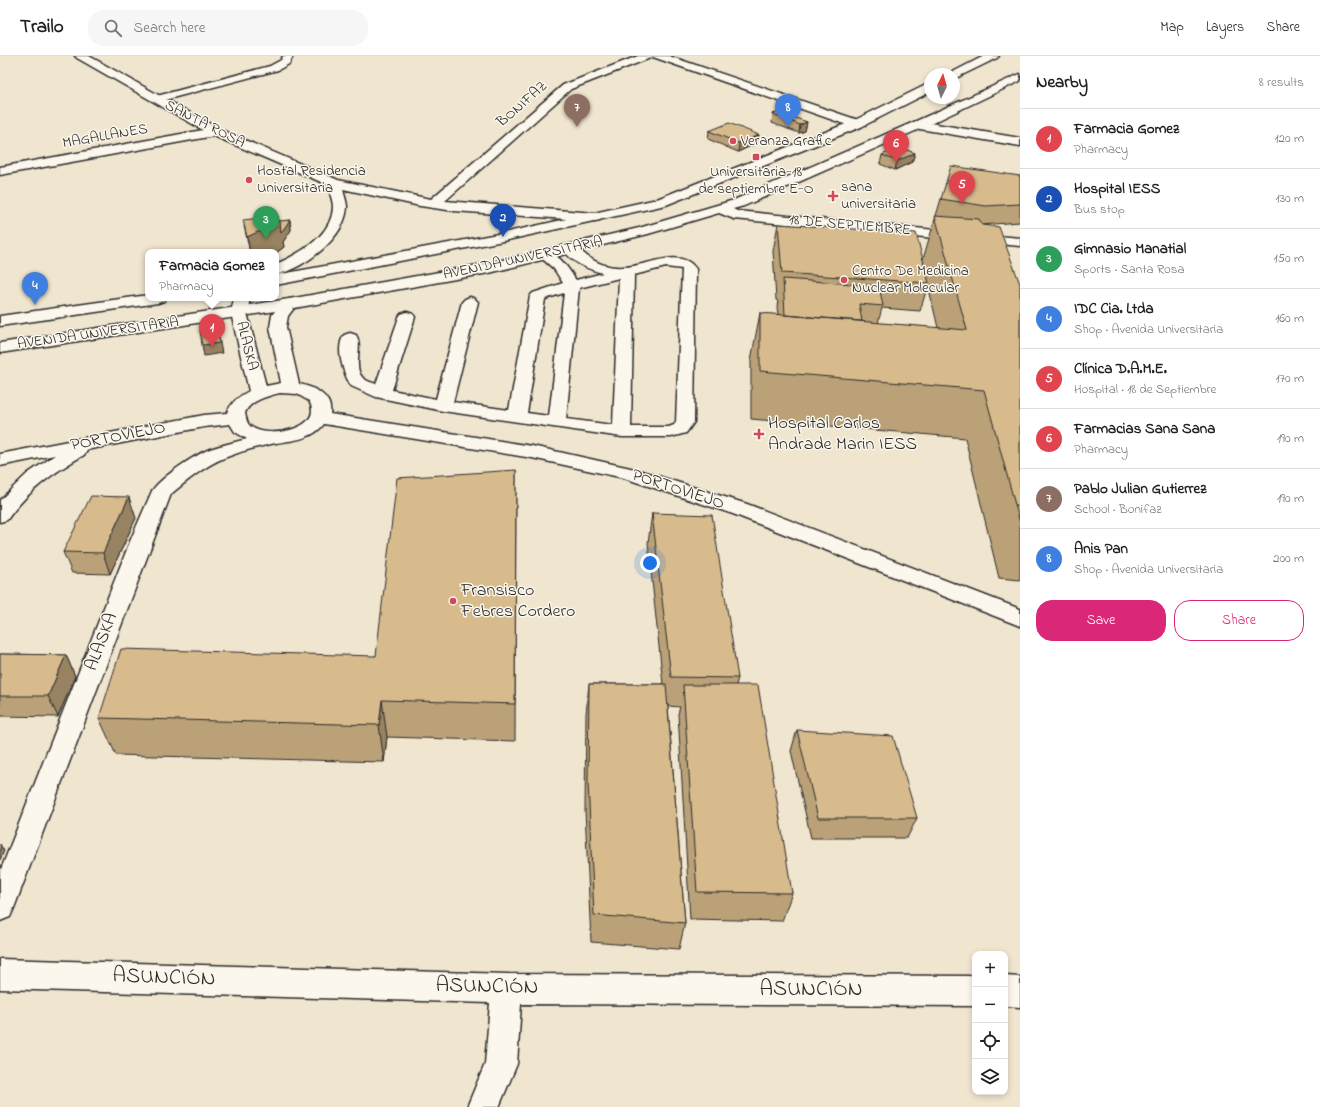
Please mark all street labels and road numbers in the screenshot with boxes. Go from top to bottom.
street label: BONIFAZ [491,76,552,133]
street label: SANTA ROSA [161,94,249,154]
street label: MAGALLANES [61,118,150,154]
street label: 18 DE SEPTIEMBRE [788,209,912,241]
street label: AVENIDA UNIVERSITARIA [441,230,605,286]
street label: AVENIDA UNIVERSITARIA [16,311,180,355]
street label: ALASKA [230,319,264,373]
street label: PORTOVIEJO [68,415,168,459]
street label: PORTOVIEJO [628,463,728,517]
street label: ALASKA [79,609,125,675]
street label: ASUNCIÓN [112,960,216,996]
street label: ASUNCIÓN [435,970,539,1004]
street label: ASUNCIÓN [760,974,862,1006]

